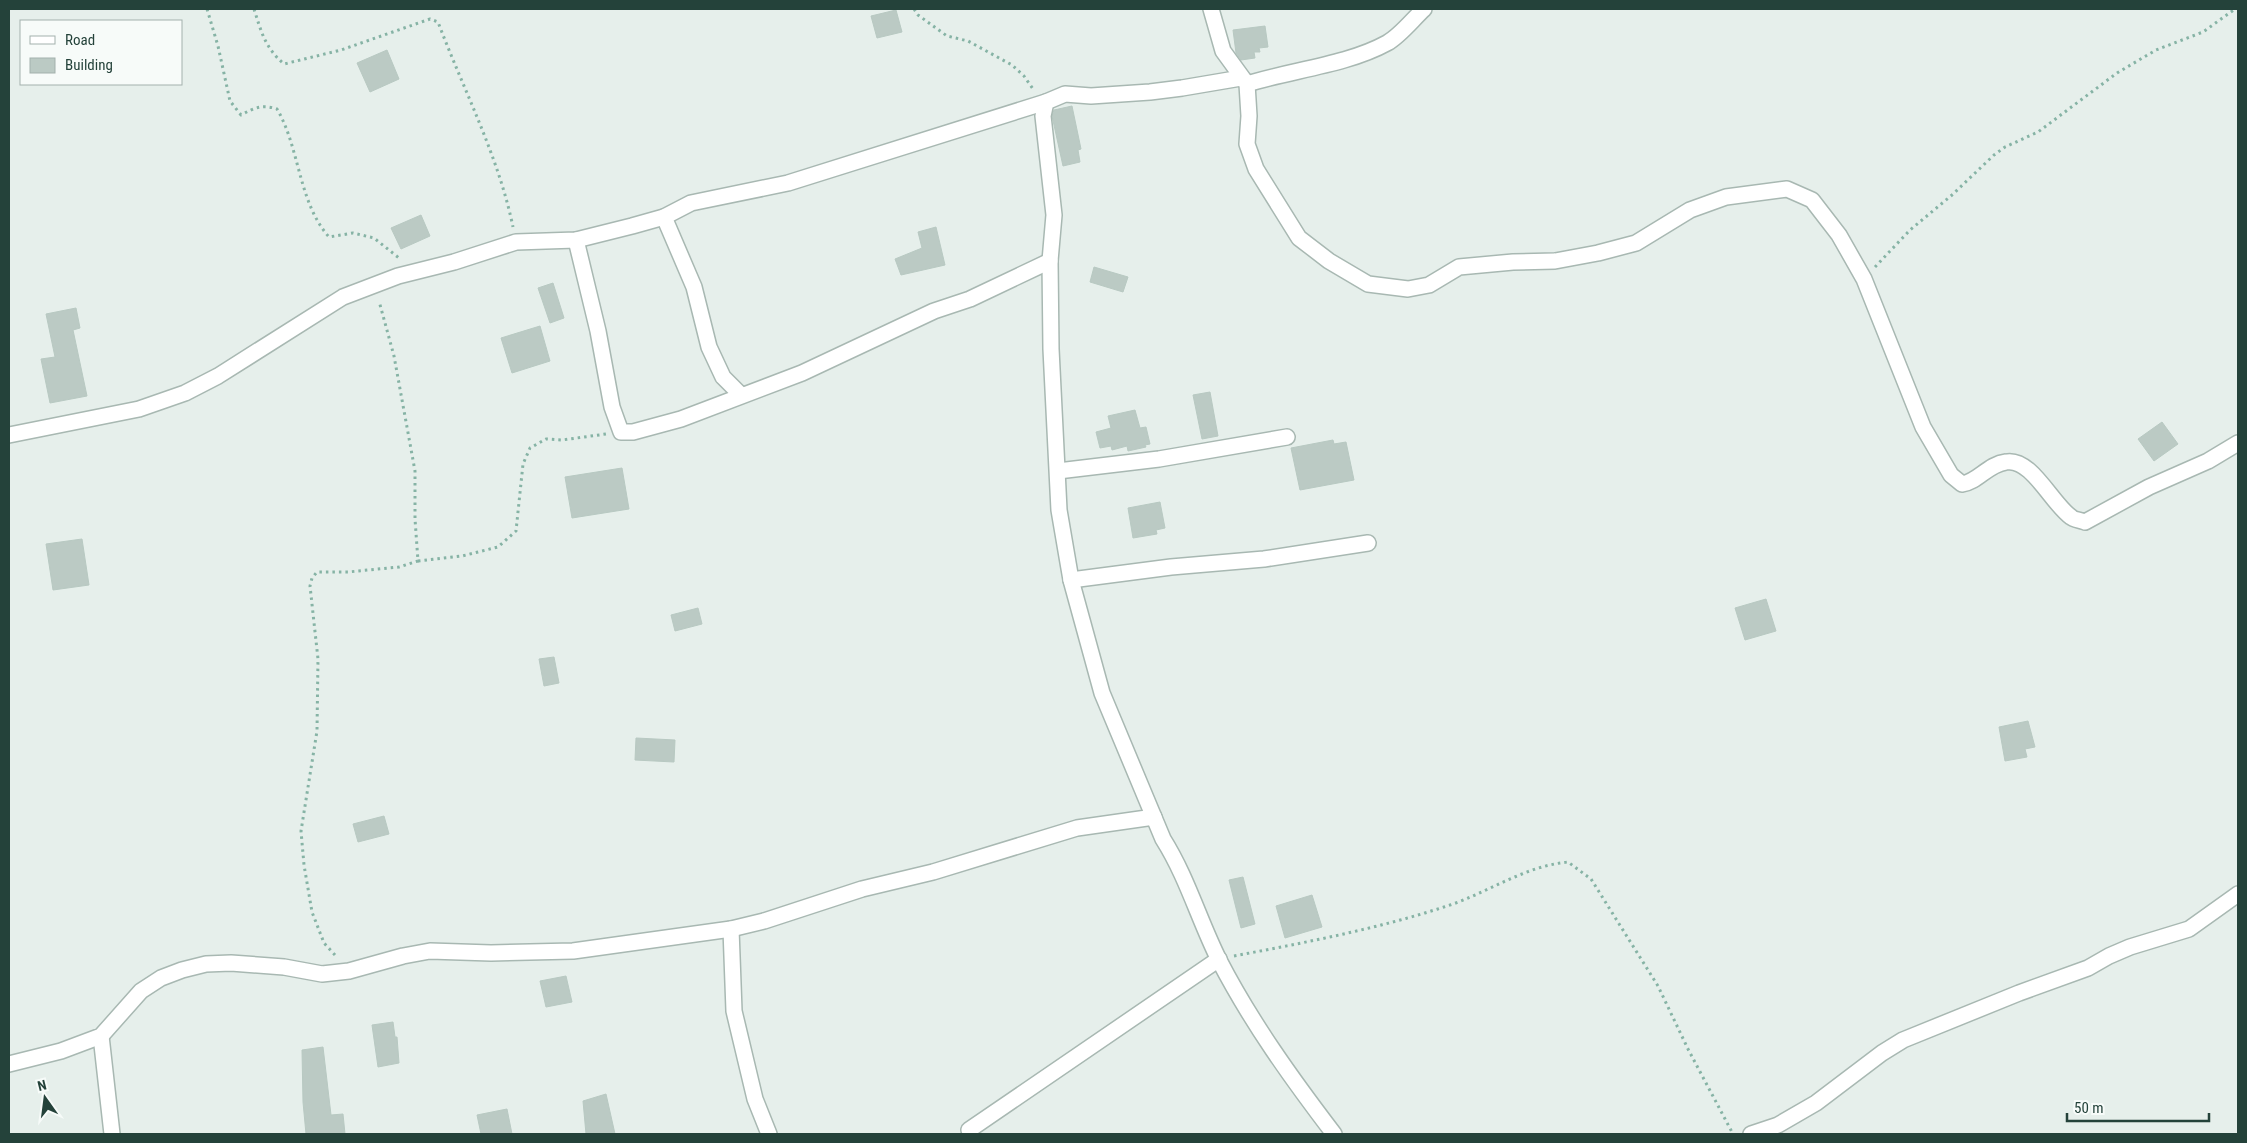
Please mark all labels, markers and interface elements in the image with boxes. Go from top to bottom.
legend [20,20,182,85]
text: Road [65,31,95,49]
text: Building [65,56,113,74]
north arrow [20,1073,70,1123]
text: N [36,1077,48,1094]
scale bar [2067,1090,2210,1122]
text: 50 m [2074,1099,2104,1117]

